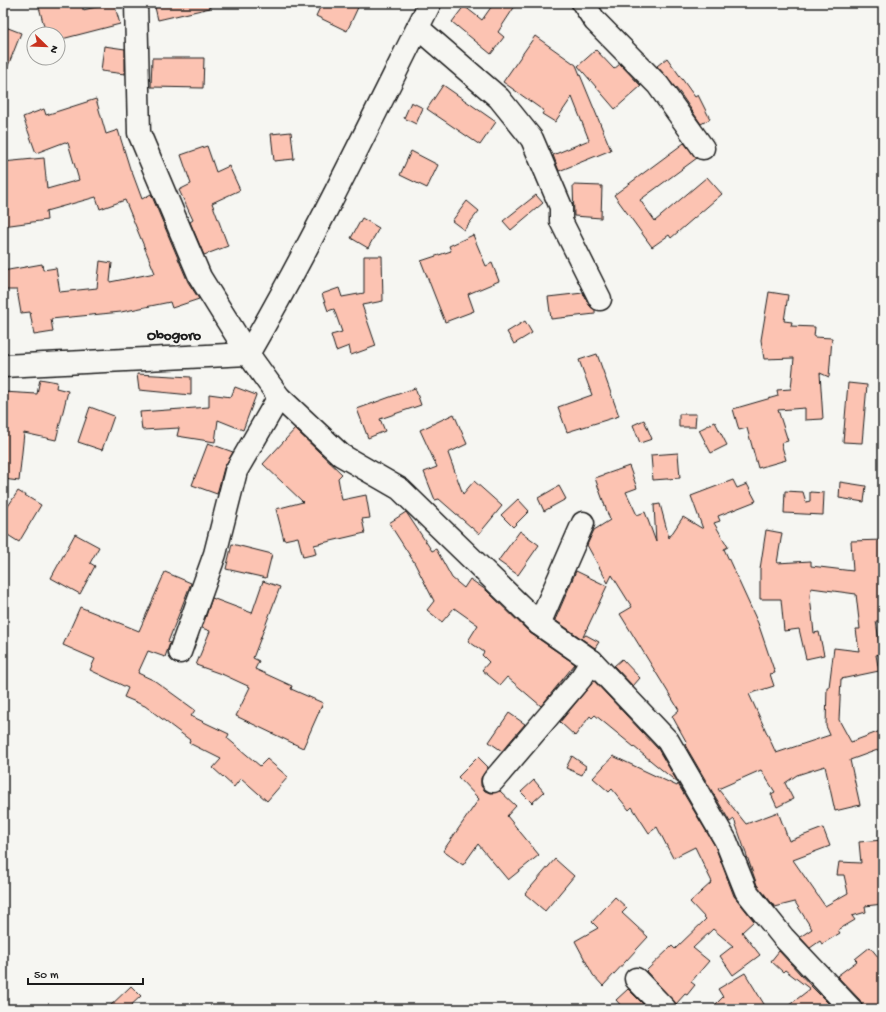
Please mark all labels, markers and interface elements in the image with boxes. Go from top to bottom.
north arrow [26,26,66,66]
text: N [46,43,60,55]
district label: Obogoro [147,327,201,345]
scale bar [28,960,143,986]
text: 50 m [34,969,59,983]

